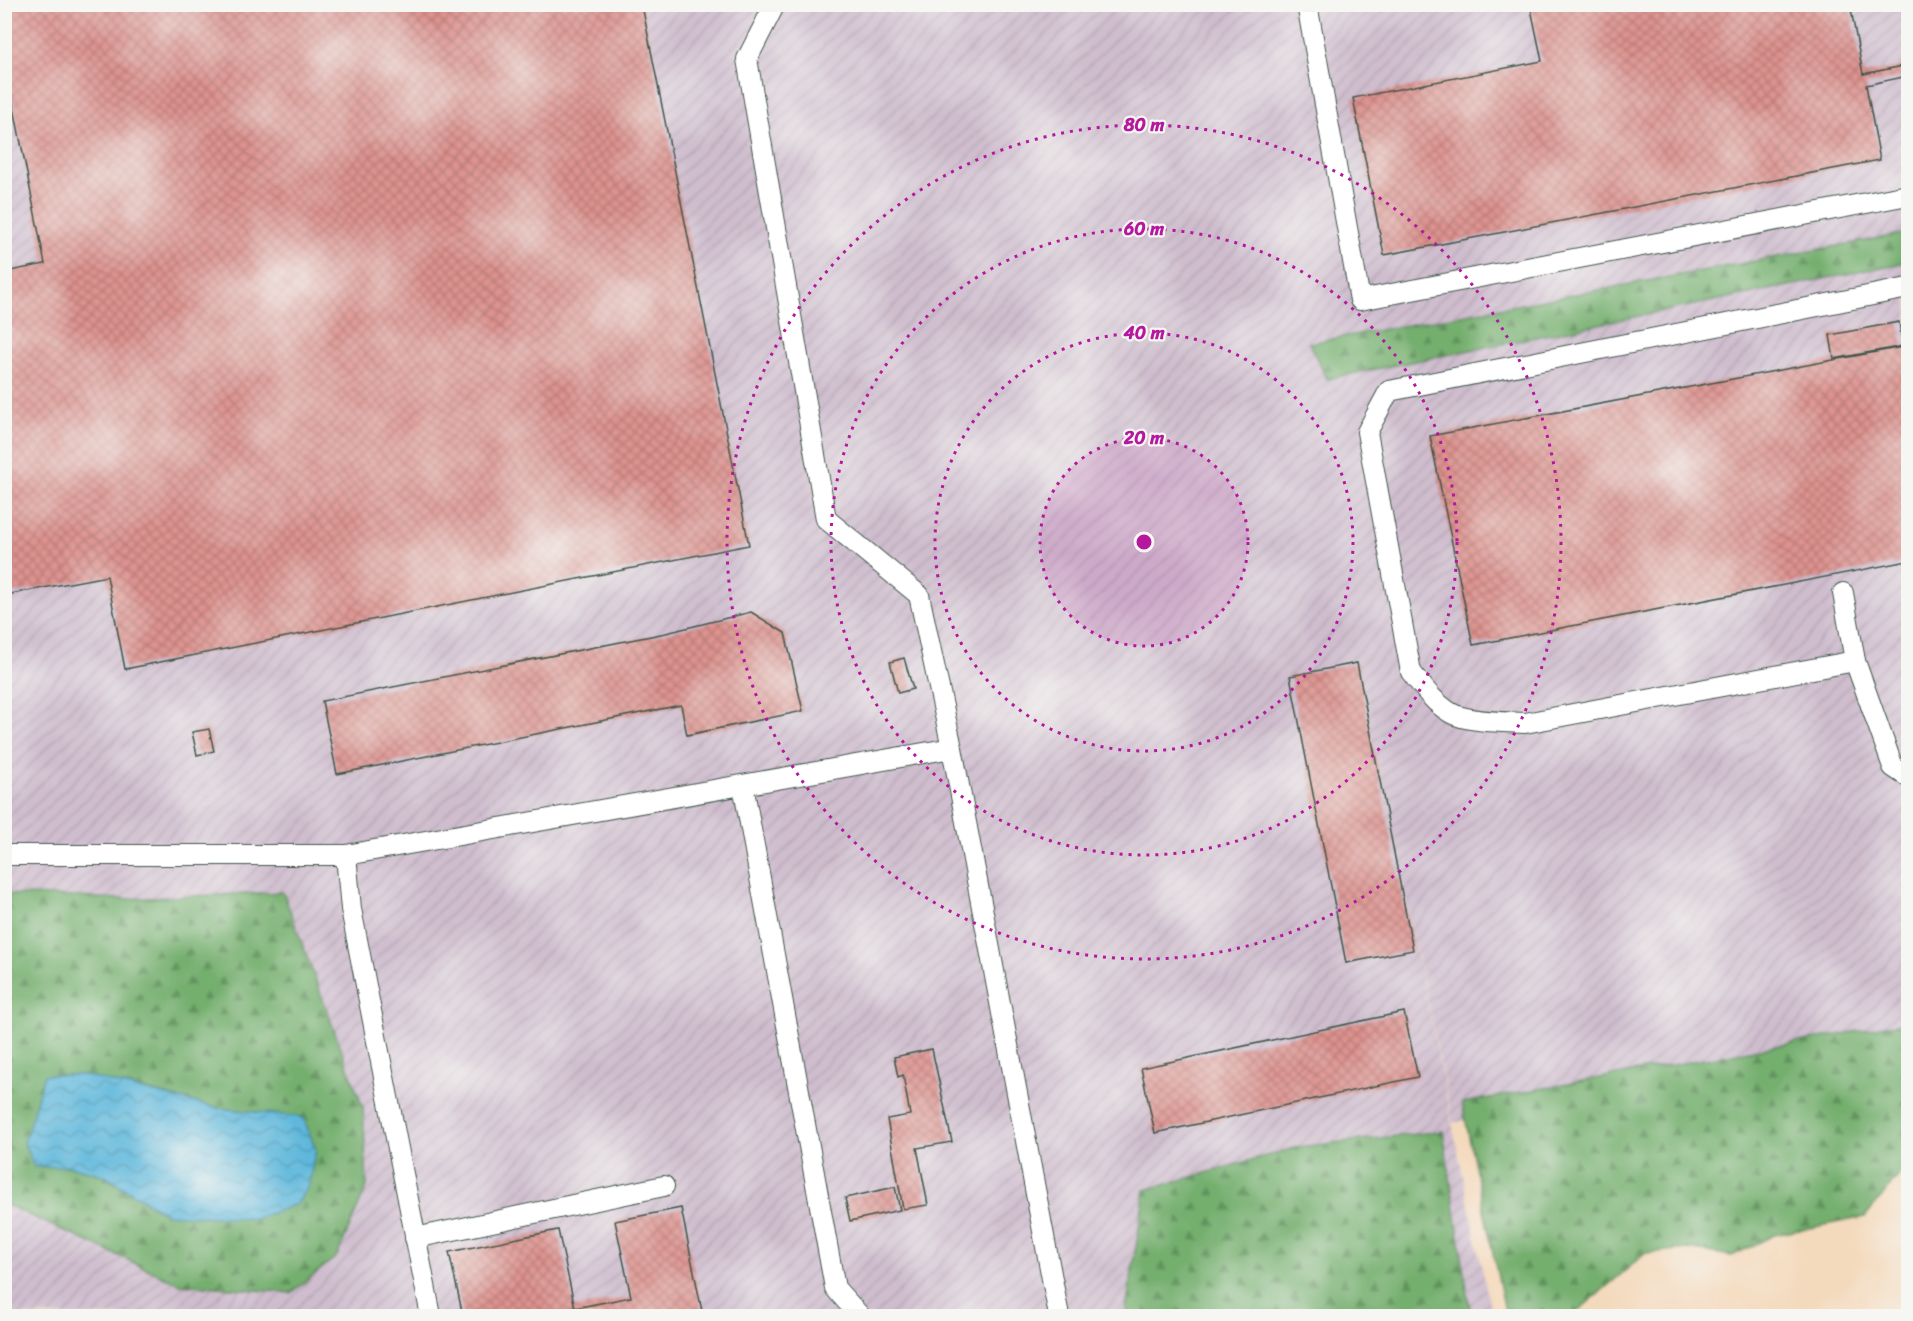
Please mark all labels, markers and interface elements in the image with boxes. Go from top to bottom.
text: 80 m [1123,109,1165,141]
text: 60 m [1123,213,1164,245]
text: 40 m [1122,317,1165,349]
text: 20 m [1123,422,1164,454]
centre of rings [1134,532,1154,552]

